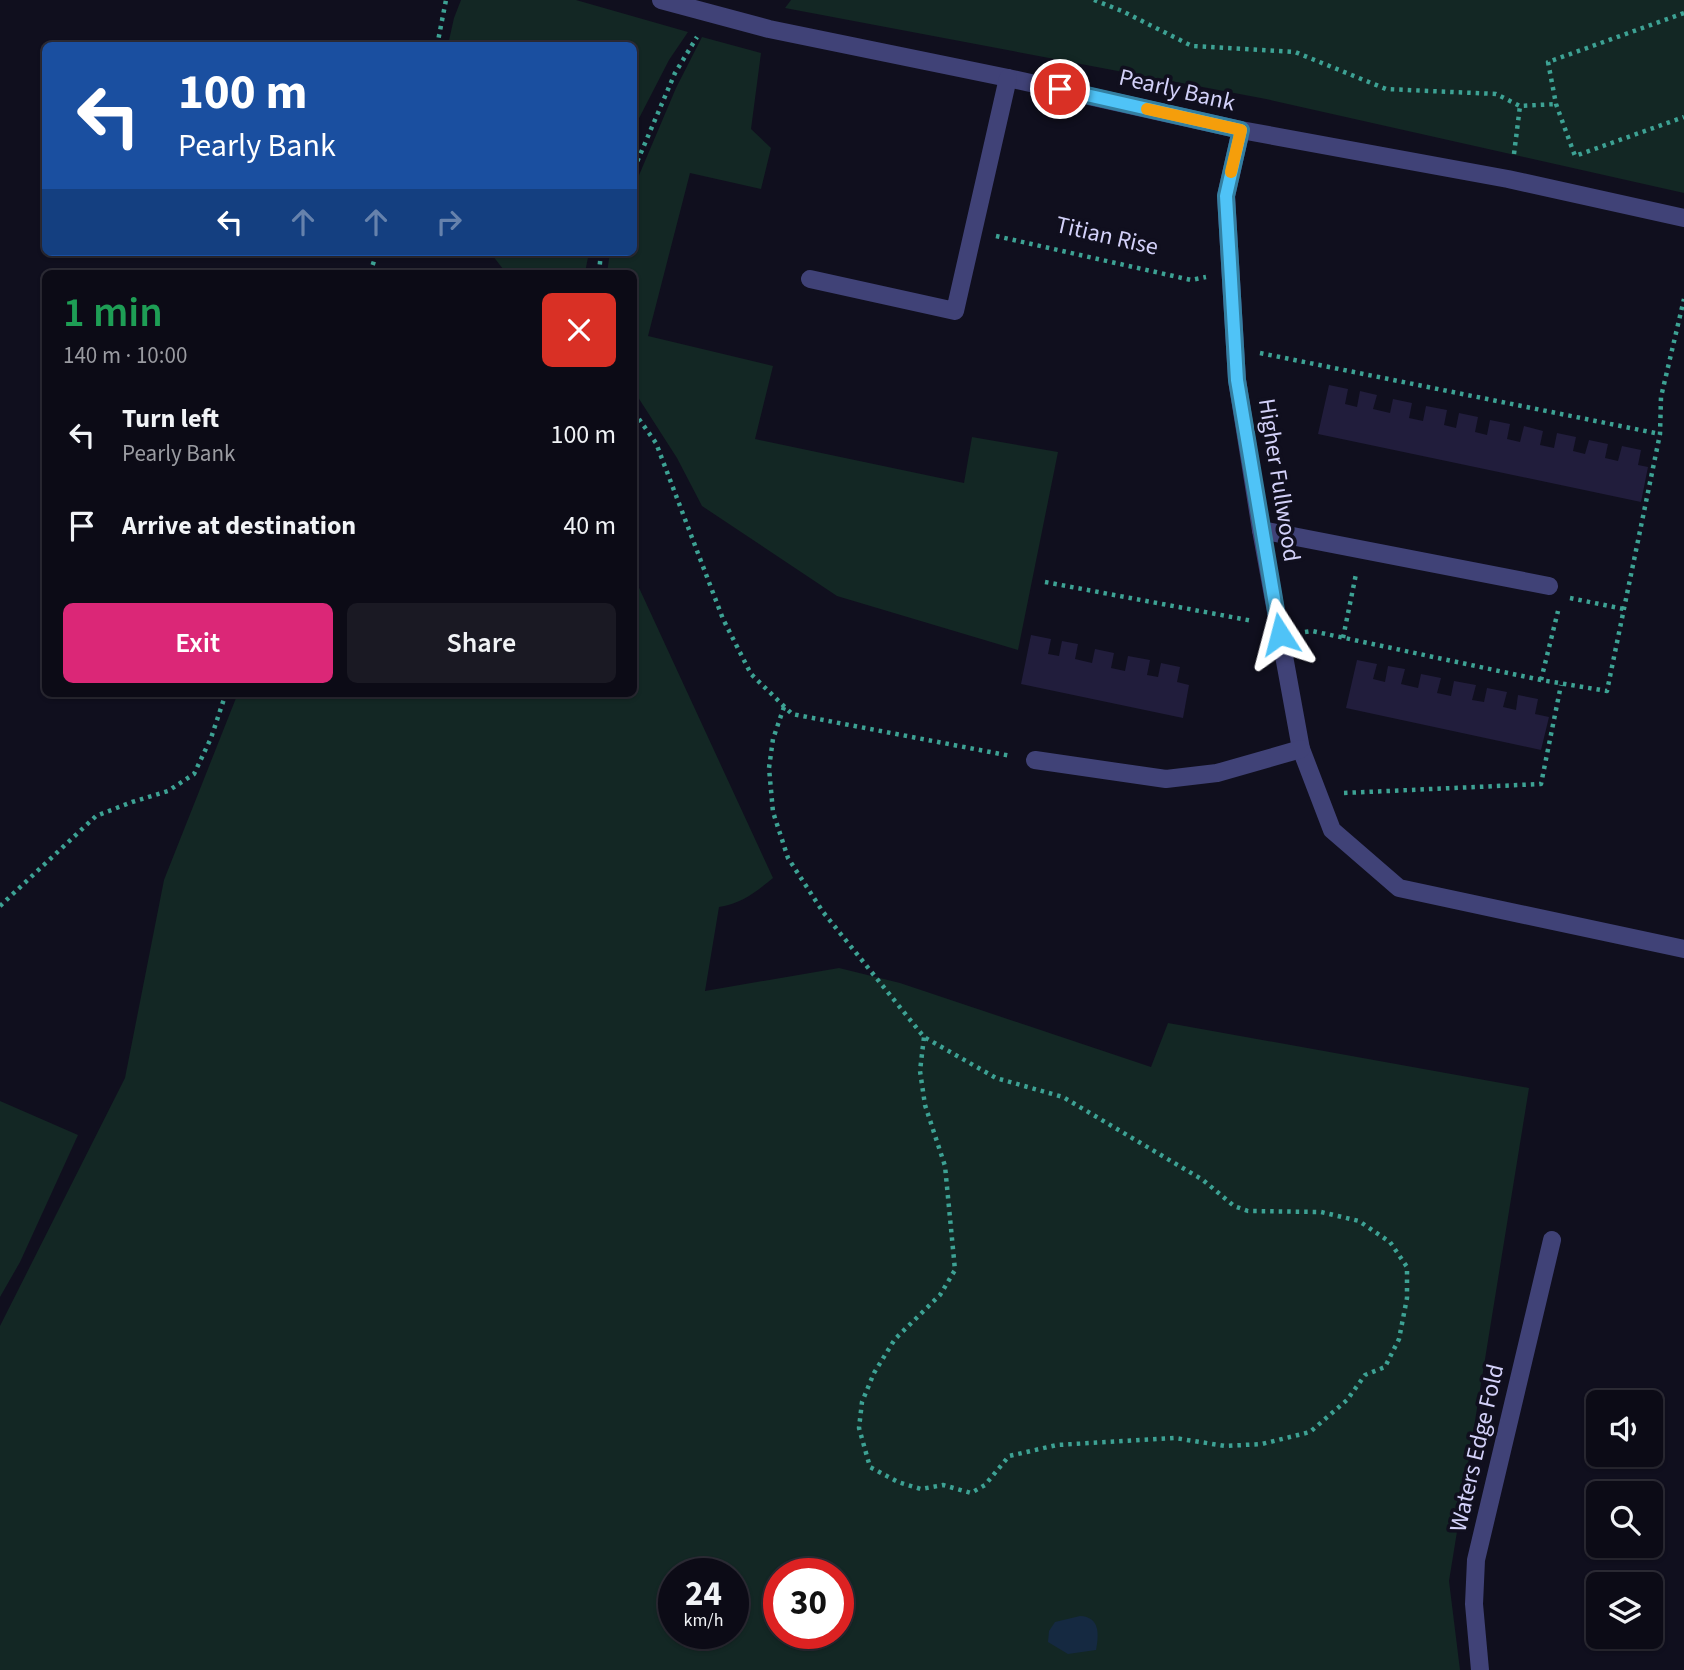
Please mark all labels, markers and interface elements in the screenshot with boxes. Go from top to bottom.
text: 100 m [178,58,307,128]
pin [1030,59,1090,119]
street label: Pearly Bank [1115,60,1239,120]
icon: left [63,70,154,161]
icon: arrive [1041,70,1079,108]
text: Pearly Bank [178,123,336,169]
icon: left [211,203,249,241]
icon: ahead [284,203,322,241]
icon: ahead [357,203,395,241]
icon: right [430,203,468,241]
street label: Titian Rise [1052,207,1162,265]
text: 1 min [63,283,163,343]
button: close [542,293,616,367]
text: 140 m · 10:00 [63,339,187,372]
street label: Higher Fullwood [1249,396,1309,564]
text: Turn left [122,400,219,437]
icon: left [63,416,101,454]
text: 100 m [550,416,616,453]
text: Pearly Bank [122,437,235,470]
icon: arrive [63,507,101,545]
text: Arrive at destination [122,507,356,544]
text: 40 m [563,507,616,544]
position arrow [1243,597,1317,671]
button: Exit [63,603,333,683]
button: Share [347,603,616,683]
street label: Waters Edge Fold [1441,1361,1513,1535]
map controls [1586,1390,1663,1649]
button: sound [1586,1390,1663,1467]
button: search [1586,1481,1663,1558]
speed limit sign: 30 [763,1558,854,1649]
text: 24 [685,1569,722,1619]
button: layers [1586,1572,1663,1649]
text: km/h [684,1608,723,1633]

